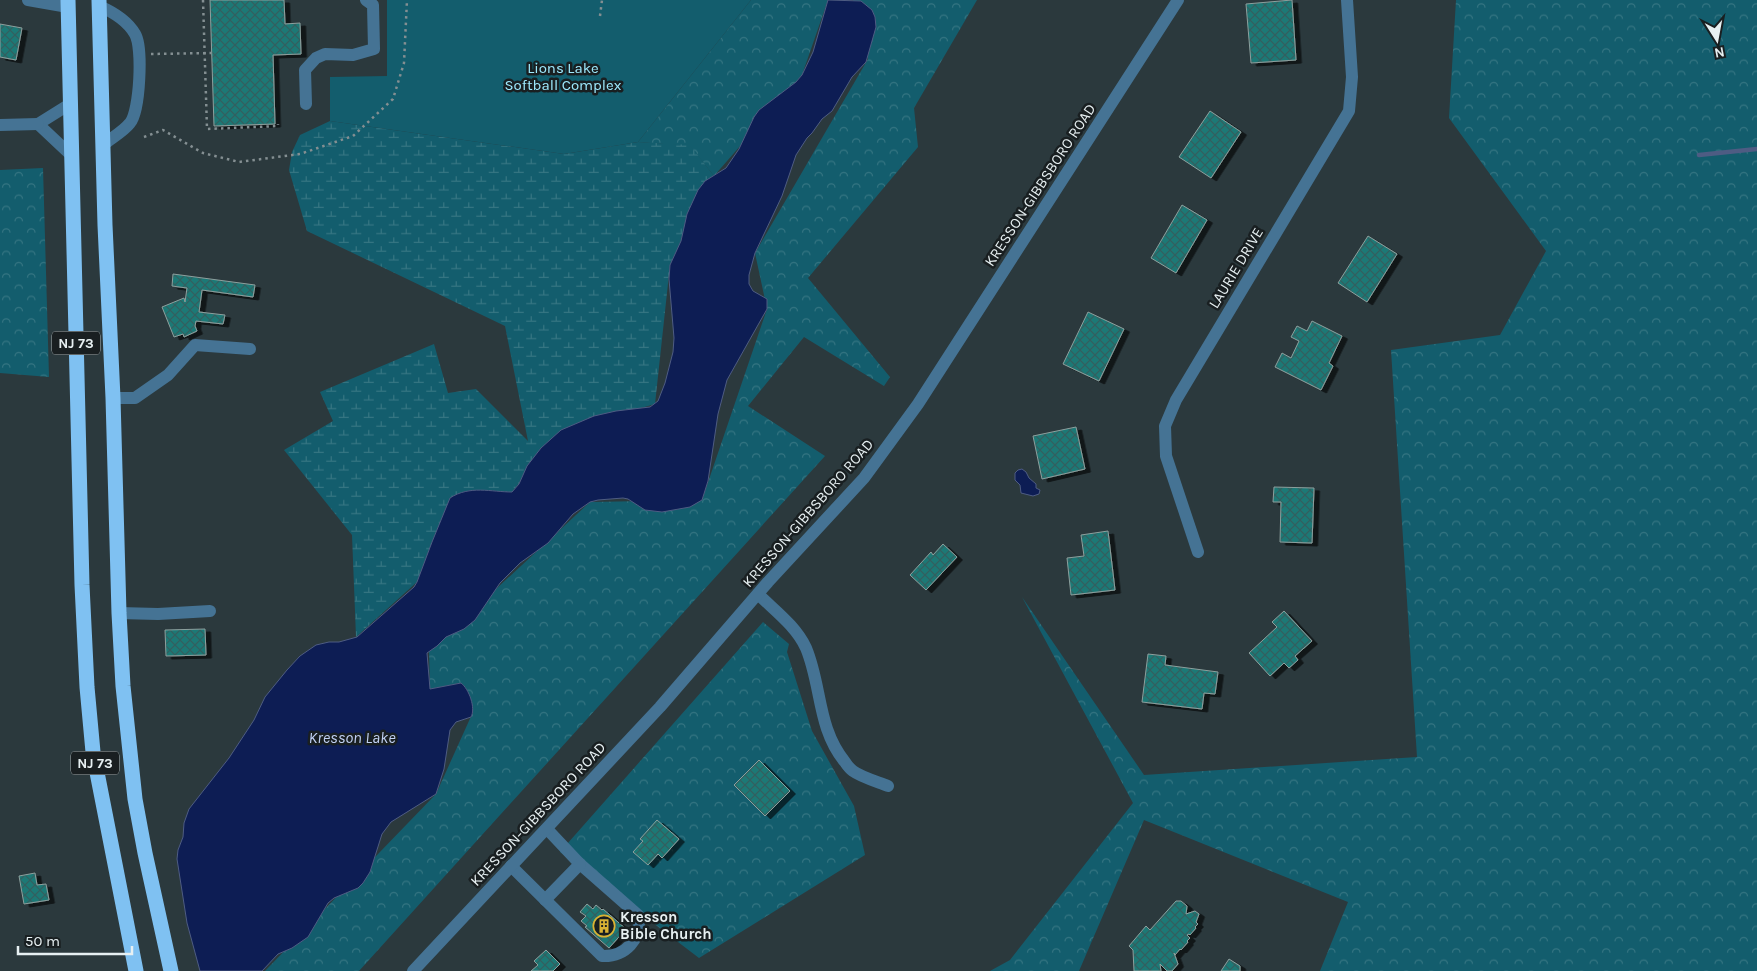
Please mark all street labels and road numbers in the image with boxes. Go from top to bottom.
street label: KRESSON-GIBBSBORO ROAD [981,100,1099,270]
street label: LAURIE DRIVE [1205,224,1267,312]
road number: NJ 73 [52,332,100,354]
street label: KRESSON-GIBBSBORO ROAD [739,435,877,591]
street label: KRESSON-GIBBSBORO ROAD [466,738,610,890]
road number: NJ 73 [71,751,119,774]

